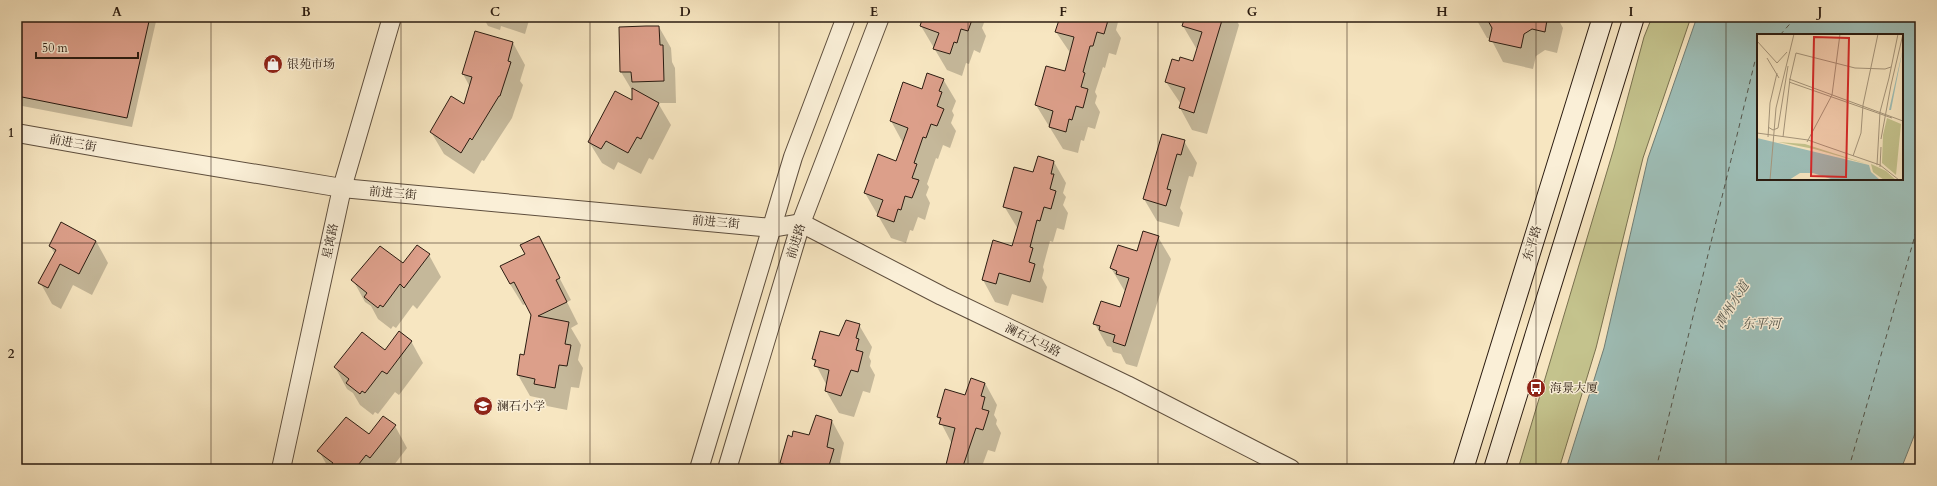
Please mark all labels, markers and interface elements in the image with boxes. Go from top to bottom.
text: A [112,3,122,21]
text: B [301,3,311,21]
text: C [490,3,500,21]
text: D [679,3,691,21]
text: E [870,3,878,21]
text: F [1059,3,1067,21]
text: G [1247,3,1258,21]
text: H [1436,3,1448,21]
text: I [1628,3,1634,21]
text: J [1816,3,1823,21]
scale bar [36,34,138,60]
inset map [1757,34,1903,180]
text: 50 m [42,40,69,56]
shop icon: 银苑市场 [262,53,284,75]
place label: 银苑市场 [287,56,335,72]
text: 1 [8,124,14,142]
street label: 前进三街 [48,131,99,155]
street label: 前进三街 [368,183,419,203]
street label: 前进三街 [691,212,742,232]
street label: 前进路 [783,221,809,261]
street label: 星寓路 [318,222,342,260]
street label: 东平路 [1519,223,1545,263]
water label: 潭州水道 [1711,276,1754,332]
water label: 东平河 [1741,315,1782,333]
street label: 澜石大马路 [1003,320,1063,360]
text: 2 [8,345,15,363]
bus stop icon: 海景大厦 [1525,377,1547,399]
place label: 海景大厦 [1550,380,1598,396]
school or university icon: 澜石小学 [472,395,494,417]
place label: 澜石小学 [497,398,545,414]

